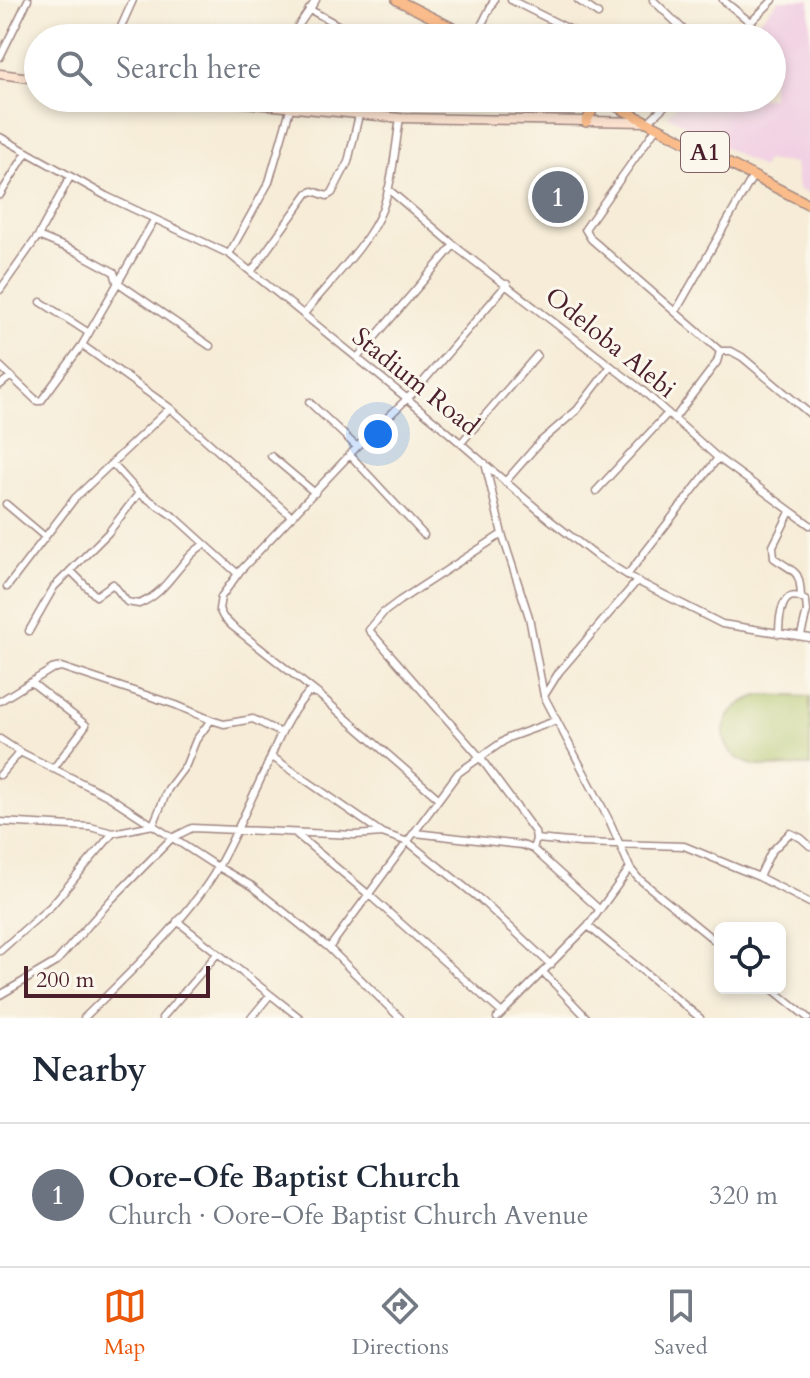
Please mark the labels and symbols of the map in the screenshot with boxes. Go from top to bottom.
road number: A1 [681,132,729,172]
pin: 1 [532,167,584,227]
street label: Odeloba Alebi [538,279,684,406]
street label: Stadium Road [345,319,487,444]
your location [358,414,398,454]
scale bar [24,962,210,998]

